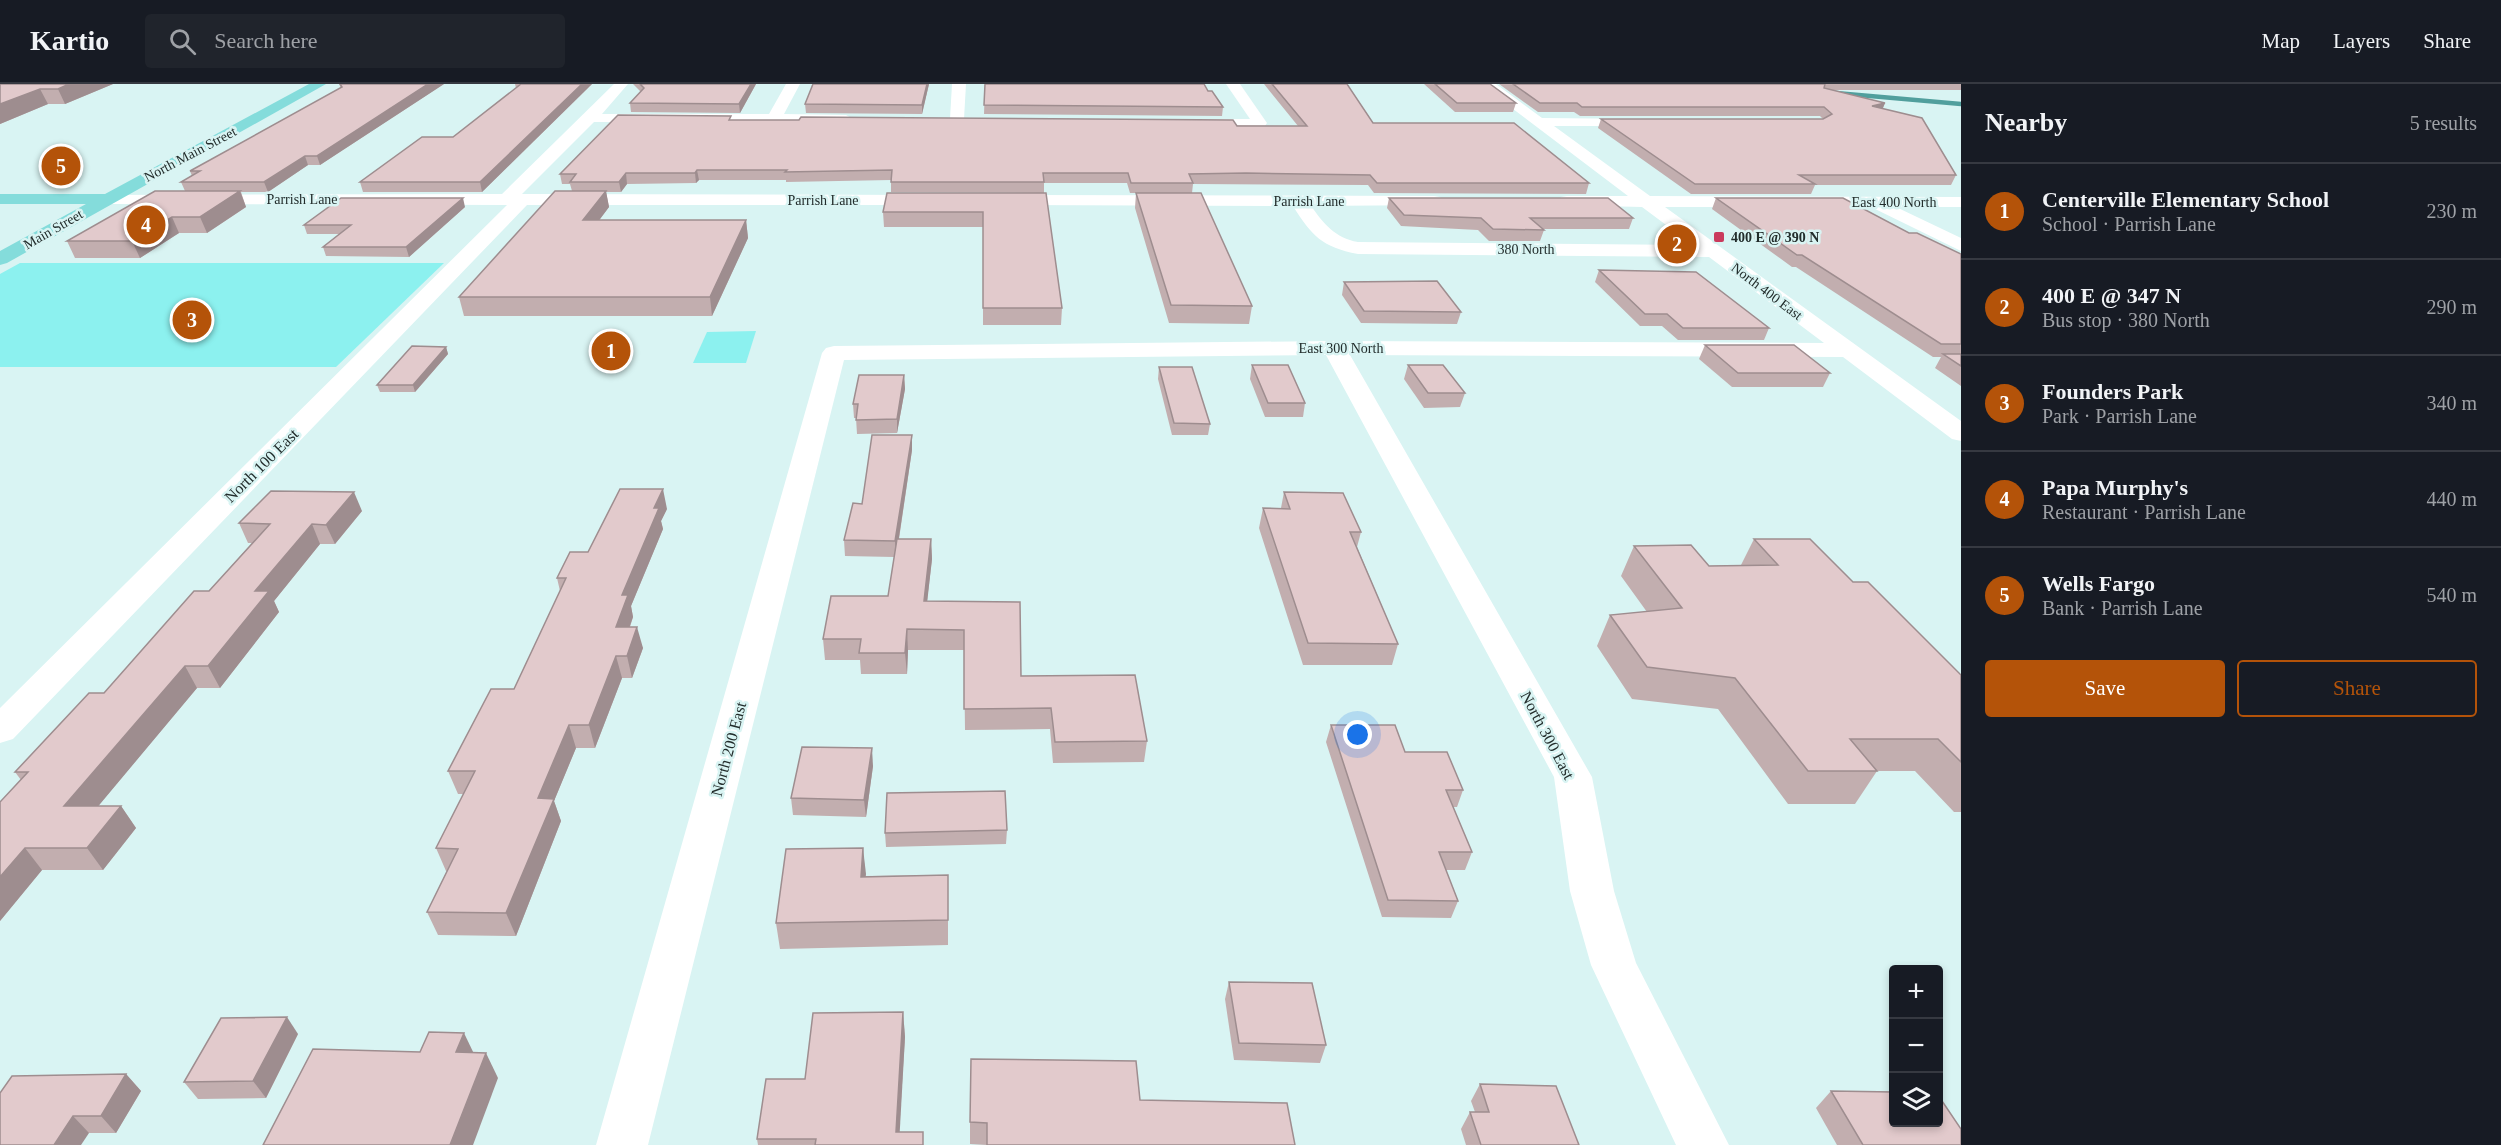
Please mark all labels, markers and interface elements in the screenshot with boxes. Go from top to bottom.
search box [145,14,565,68]
text: Kartio [30,25,109,56]
icon: search [166,25,199,58]
text: Search here [214,28,318,53]
text: Map [2262,29,2300,53]
text: Layers [2333,29,2390,53]
text: Share [2423,29,2471,53]
text: Nearby [1985,108,2067,137]
text: 5 results [2410,112,2477,134]
street label: North Main Street [142,124,239,185]
pin: 5 [42,144,80,188]
text: Centerville Elementary School [2042,187,2329,212]
street label: Parrish Lane [266,192,338,207]
street label: Parrish Lane [787,193,859,208]
street label: Parrish Lane [1273,194,1345,209]
street label: East 400 North [1852,195,1936,210]
text: 1 [2000,200,2010,222]
text: 230 m [2426,200,2477,222]
pin: 4 [126,202,166,248]
street label: Main Street [21,206,86,252]
text: School · Parrish Lane [2042,213,2216,235]
pin: 2 [1658,222,1696,266]
marker: 400 E @ 390 N [1712,230,1726,244]
place label: 400 E @ 390 N [1731,230,1819,245]
street label: 380 North [1497,242,1555,257]
street label: North 400 East [1728,260,1805,323]
text: 400 E @ 347 N [2042,283,2181,308]
text: 2 [2000,296,2010,318]
text: 290 m [2426,296,2477,318]
pin: 3 [172,298,212,342]
text: Bus stop · 380 North [2042,309,2210,331]
pin: 1 [592,328,630,374]
street label: East 300 North [1299,341,1383,356]
text: Founders Park [2042,379,2183,404]
text: 3 [2000,392,2010,414]
text: 340 m [2426,392,2477,414]
text: Park · Parrish Lane [2042,405,2197,427]
street label: North 100 East [221,425,302,506]
text: Papa Murphy's [2042,475,2188,500]
text: 4 [2000,488,2010,510]
text: 440 m [2426,488,2477,510]
text: Restaurant · Parrish Lane [2042,501,2246,523]
text: Wells Fargo [2042,571,2155,596]
text: 5 [2000,584,2010,606]
text: 540 m [2426,584,2477,606]
text: Bank · Parrish Lane [2042,597,2203,619]
button: Save [1985,660,2225,717]
button: Share [2237,660,2477,717]
street label: North 300 East [1517,688,1578,782]
street label: North 200 East [708,700,749,798]
your location [1343,720,1372,749]
map controls [1889,965,1943,1127]
button: + [1889,965,1943,1019]
button: − [1889,1019,1943,1073]
button: layers [1889,1073,1943,1127]

